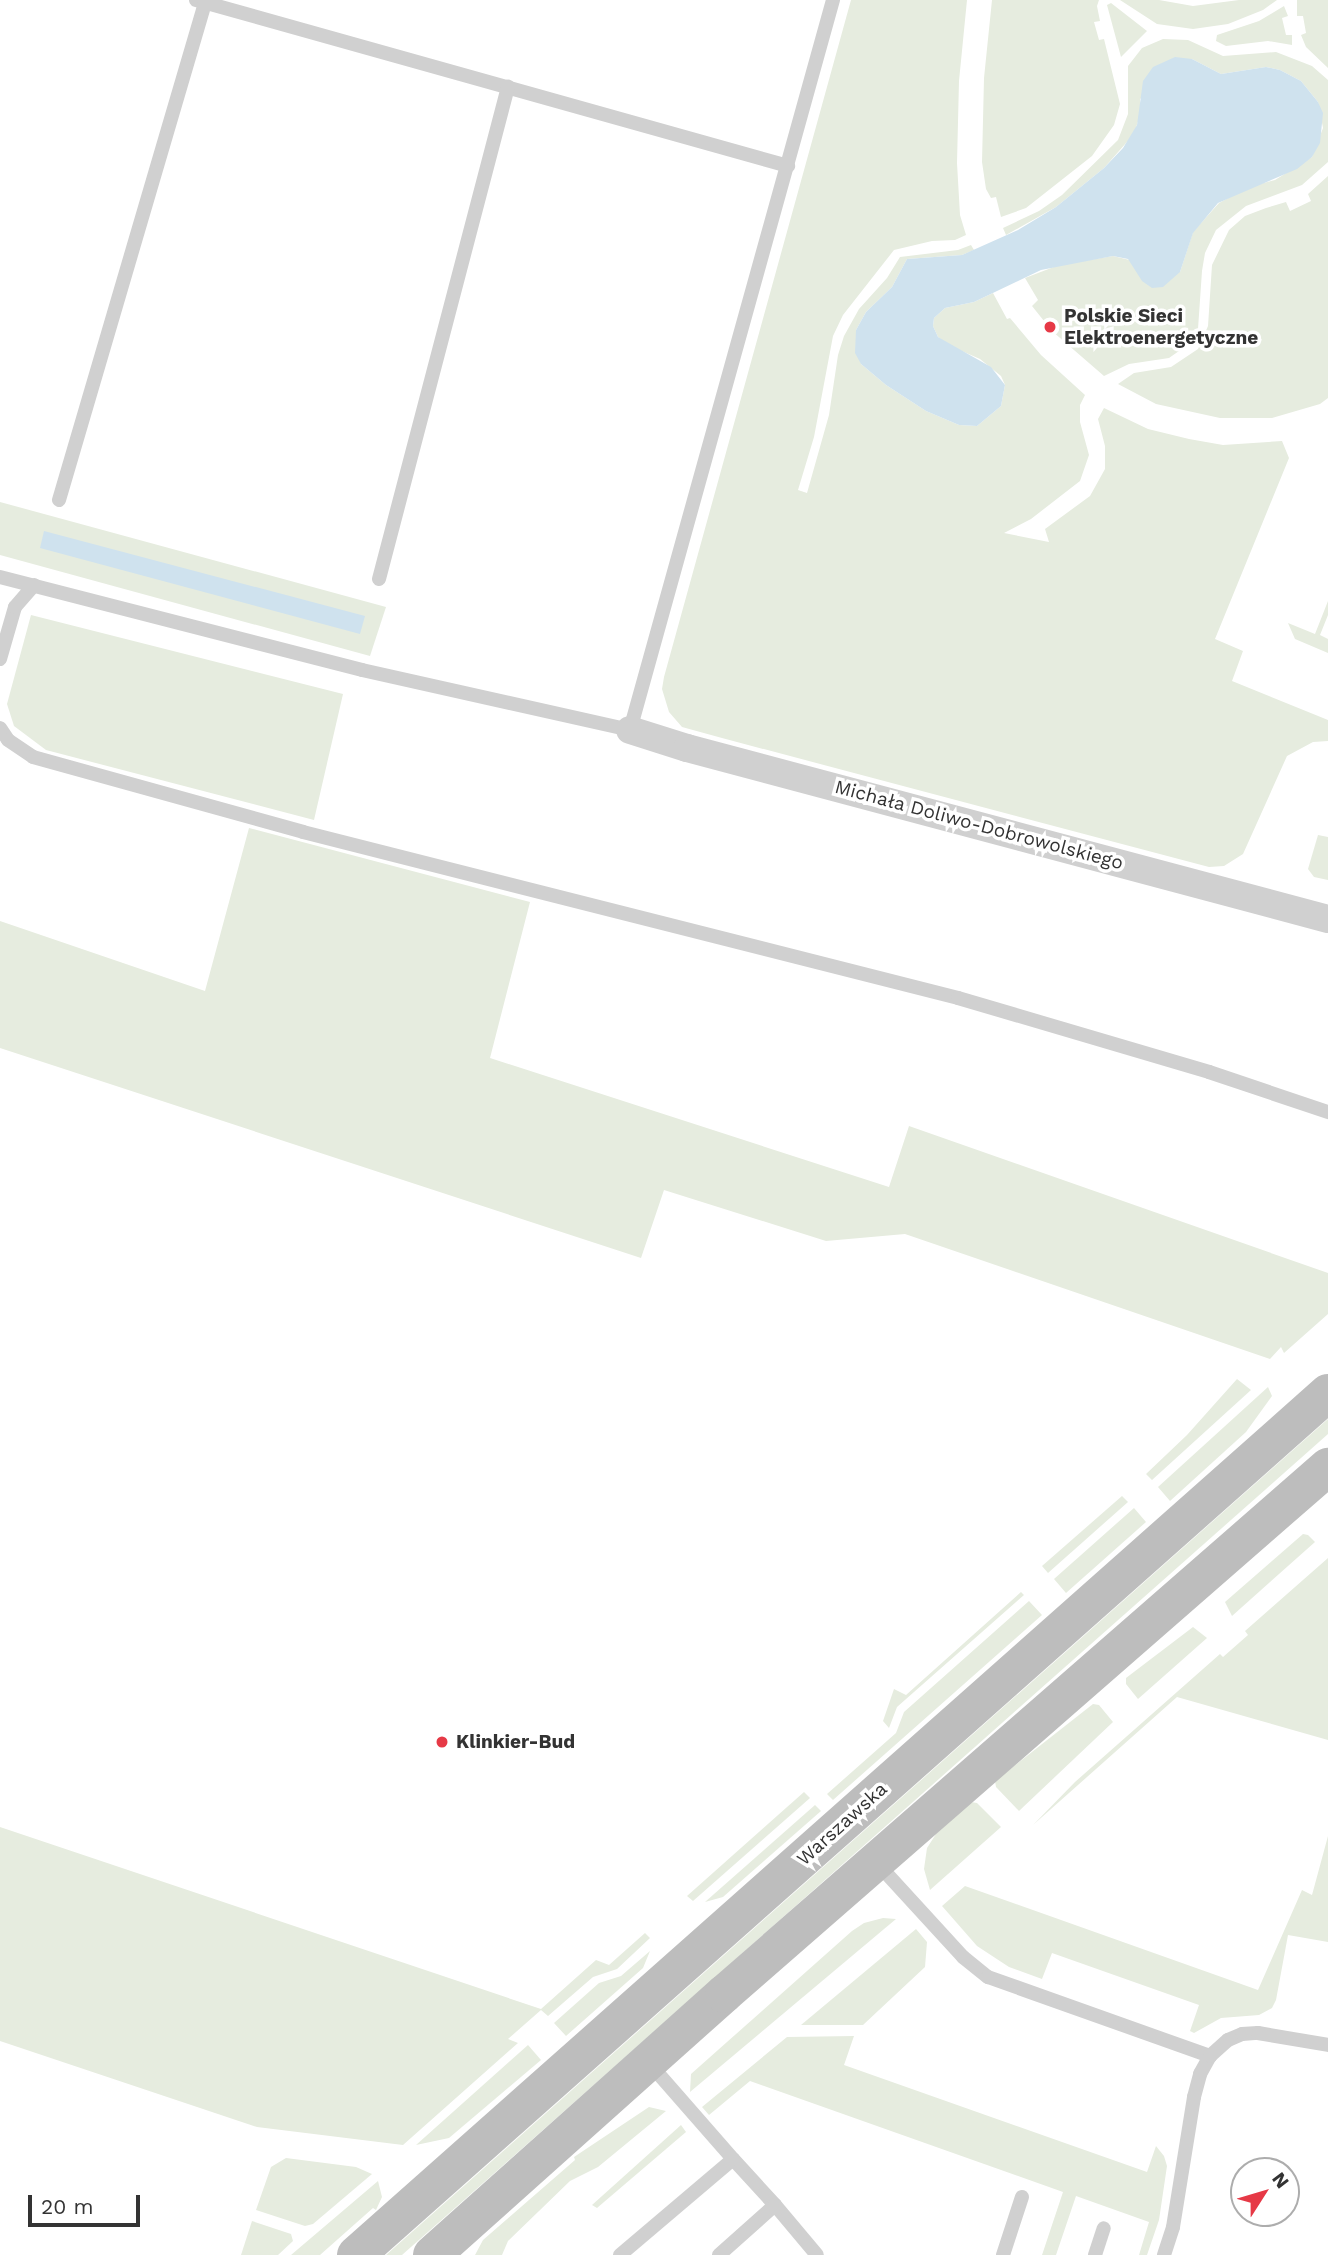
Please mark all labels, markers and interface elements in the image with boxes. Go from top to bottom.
place label: Polskie Sieci Elektroenergetyczne [1064,305,1258,349]
marker: Polskie Sieci Elektroenergetyczne [1042,319,1058,335]
street label: Michała Doliwo-Dobrowolskiego [832,775,1126,875]
place label: Klinkier-Bud [456,1731,575,1753]
marker: Klinkier-Bud [434,1734,450,1750]
street label: Warszawska [792,1778,892,1870]
north arrow [1230,2157,1300,2227]
text: N [1267,2168,1294,2193]
scale bar [32,2182,144,2226]
text: 20 m [41,2194,93,2219]

